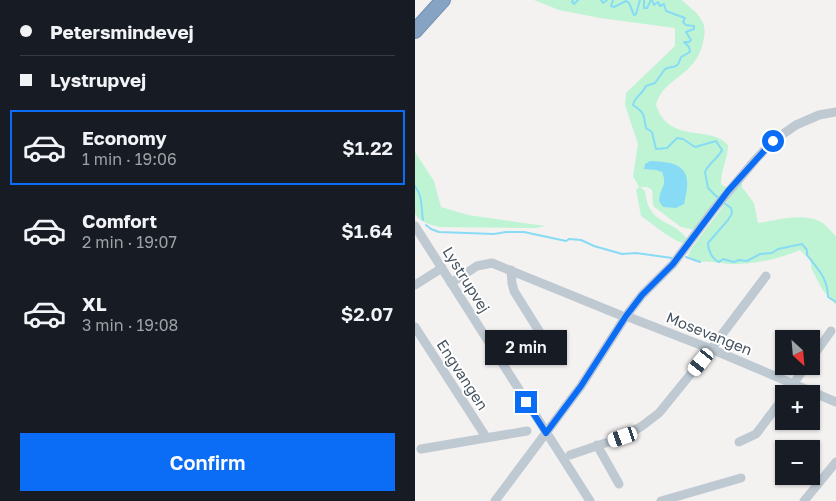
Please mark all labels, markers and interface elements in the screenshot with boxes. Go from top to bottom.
text: Petersmindevej [50,20,194,43]
text: Lystrupvej [50,68,146,91]
icon: car [22,125,67,170]
text: Economy [82,126,167,149]
route start [762,130,784,152]
text: $1.22 [342,136,393,159]
text: 1 min · 19:06 [82,149,177,169]
icon: car [22,208,67,253]
text: Comfort [82,209,157,232]
text: $1.64 [341,219,393,242]
text: 2 min · 19:07 [82,232,177,252]
street label: Lystrupvej [440,243,494,316]
icon: car [22,291,67,336]
text: XL [82,292,107,315]
text: $2.07 [341,302,393,325]
street label: Mosevangen [664,308,755,358]
text: 3 min · 19:08 [82,315,178,335]
callout: 2 min [485,330,567,364]
north arrow [775,330,820,375]
map controls [775,330,820,485]
street label: Engvangen [433,336,492,413]
text: 2 min [505,337,547,357]
car [685,346,716,378]
button: + [775,385,820,430]
route end [515,391,537,413]
car [606,425,639,449]
button: Confirm [20,433,395,491]
button: − [775,440,820,485]

